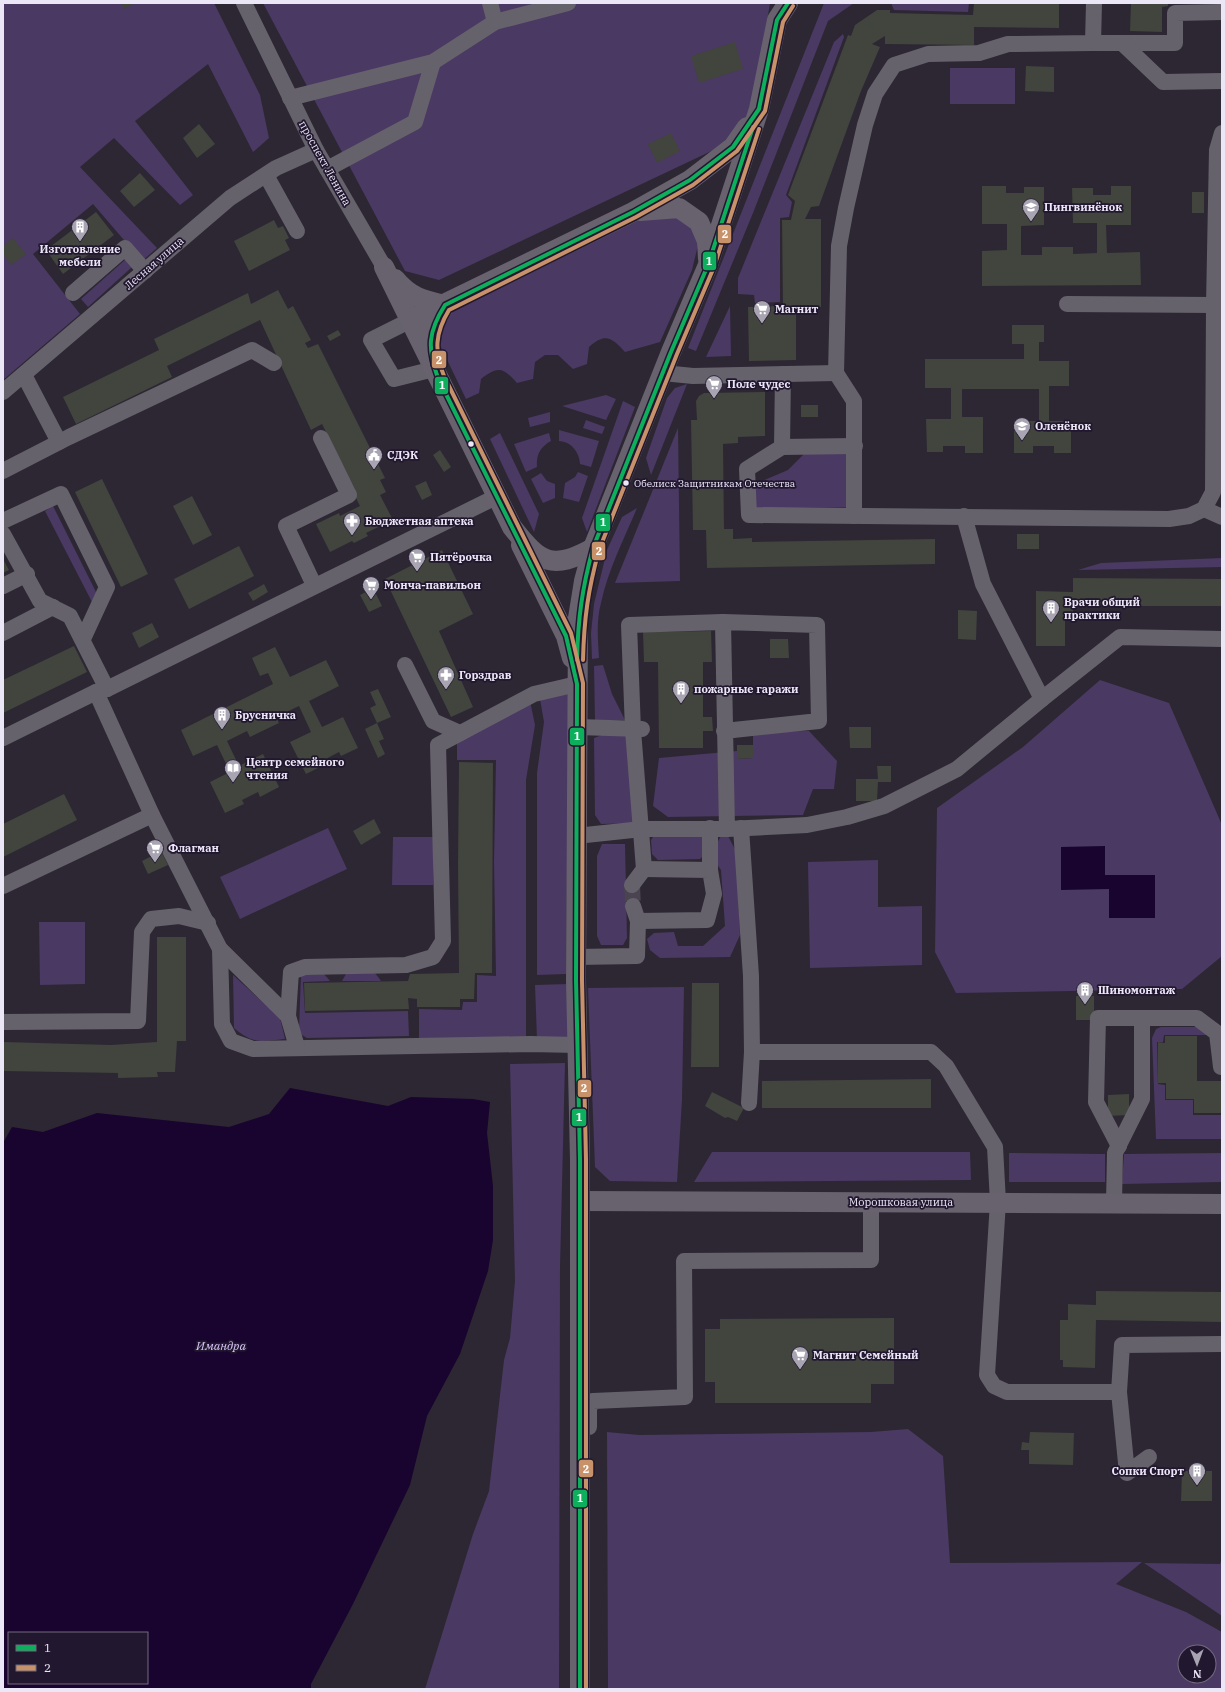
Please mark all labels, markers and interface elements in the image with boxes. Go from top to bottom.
street label: проспект Ленина [296,118,354,208]
school or university icon: Пингвинёнок [1021,197,1041,222]
place label: Пингвинёнок [1044,200,1122,214]
building icon: Изготовление мебели [70,217,90,242]
line badge: 2 [717,224,732,244]
text: 2 [722,227,728,241]
street label: Лесная улица [122,233,186,293]
place label: Изготовление мебели [40,242,120,269]
line badge: 1 [702,251,717,271]
text: 1 [706,254,713,268]
supermarket icon: Магнит [752,299,772,324]
place label: Магнит [775,302,819,316]
line badge: 2 [431,350,447,369]
text: 2 [436,353,442,367]
supermarket icon: Поле чудес [704,374,724,399]
line badge: 1 [434,376,449,395]
place label: Поле чудес [727,377,790,391]
text: 1 [439,378,446,392]
school or university icon: Оленёнок [1012,416,1032,441]
place label: Оленёнок [1035,419,1091,433]
unlabelled marker [466,439,476,449]
public building icon: СДЭК [364,445,384,470]
place label: СДЭК [387,448,419,462]
place label: Обелиск Защитникам Отечества [634,477,796,490]
marker: Обелиск Защитникам Отечества [621,478,631,488]
pharmacy icon: Бюджетная аптека [342,511,362,536]
line badge: 1 [595,513,611,532]
place label: Бюджетная аптека [365,514,474,528]
text: 1 [600,515,607,529]
line badge: 2 [591,541,606,561]
text: 2 [596,544,602,558]
supermarket icon: Пятёрочка [407,547,427,572]
place label: Пятёрочка [430,550,492,564]
supermarket icon: Монча-павильон [361,575,381,600]
place label: Монча-павильон [384,578,481,592]
place label: Врачи общий практики [1064,595,1141,622]
building icon: Врачи общий практики [1041,598,1061,623]
pharmacy icon: Горздрав [436,665,456,690]
place label: Горздрав [459,668,512,682]
building icon: пожарные гаражи [671,679,691,704]
place label: пожарные гаражи [694,682,799,696]
building icon: Брусничка [212,705,232,730]
place label: Брусничка [235,708,296,722]
line badge: 1 [569,727,585,746]
text: 1 [574,729,581,743]
place label: Центр семейного чтения [246,755,344,782]
library icon: Центр семейного чтения [223,758,243,783]
supermarket icon: Флагман [145,838,165,863]
place label: Флагман [168,841,219,855]
building icon: Шиномонтаж [1075,980,1095,1005]
place label: Шиномонтаж [1098,983,1176,997]
line badge: 2 [577,1079,592,1098]
text: 2 [581,1081,587,1095]
line badge: 1 [571,1108,587,1127]
text: 1 [576,1110,583,1124]
street label: Морошковая улица [849,1195,953,1209]
water label: Имандра [195,1338,246,1353]
supermarket icon: Магнит Семейный [790,1345,810,1370]
place label: Магнит Семейный [813,1348,919,1362]
line badge: 2 [578,1459,594,1478]
building icon: Сопки Спорт [1187,1461,1207,1486]
text: 2 [583,1462,589,1476]
place label: Сопки Спорт [1111,1464,1184,1478]
line badge: 1 [572,1489,588,1508]
text: 1 [577,1491,584,1505]
legend [8,1632,148,1684]
text: 1 [44,1640,51,1655]
north arrow [1177,1644,1217,1684]
text: 2 [44,1660,51,1675]
text: N [1192,1667,1202,1681]

